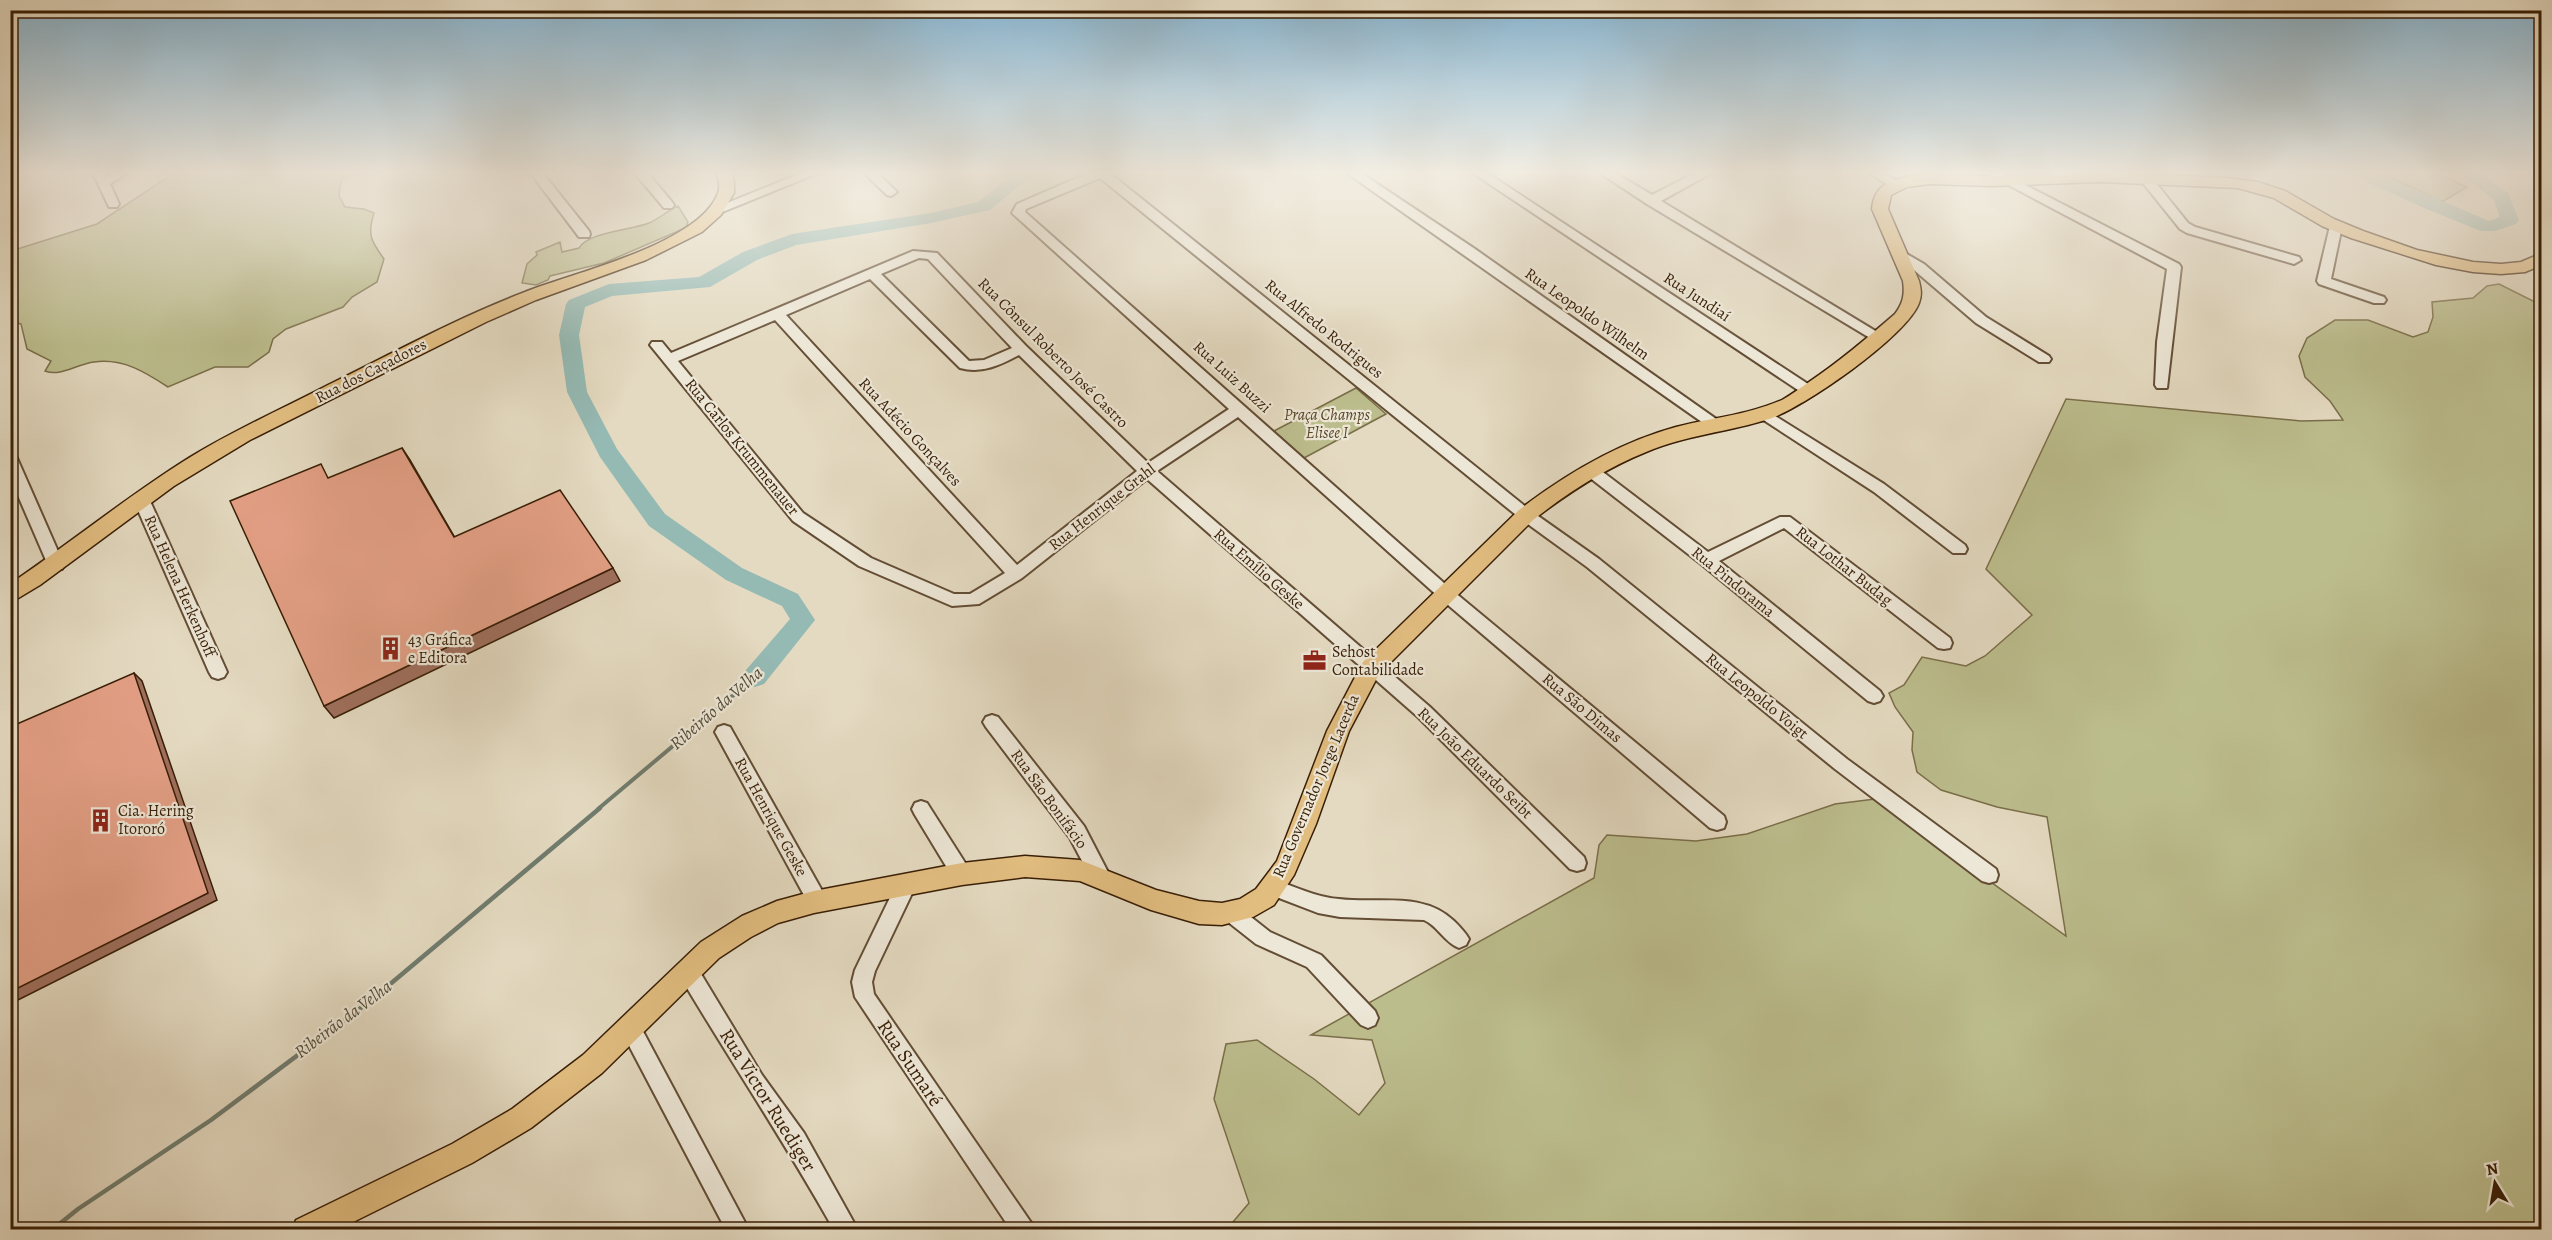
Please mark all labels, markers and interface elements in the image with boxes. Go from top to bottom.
street label: Rua Leopoldo Wilhelm [1520,263,1654,365]
street label: Rua Jundiaí [1659,267,1735,327]
street label: Rua Cônsul Roberto José Castro [973,273,1133,433]
street label: Rua Alfredo Rodrigues [1260,274,1388,384]
street label: Rua dos Caçadores [311,333,431,409]
street label: Rua Luiz Buzzi [1188,336,1276,418]
street label: Rua Adécio Gonçalves [854,373,966,491]
street label: Rua Carlos Krummenauer [680,374,804,520]
park label: Praça Champs Elisee I [1284,404,1371,444]
street label: Rua Henrique Grahl [1044,458,1160,556]
street label: Rua Helena Herkenhoff [139,512,222,663]
street label: Rua Lothar Budag [1791,521,1897,611]
street label: Rua Emílio Geske [1209,523,1309,615]
street label: Rua Pindorama [1687,542,1780,623]
place label: 43 Gráfica e Editora [408,629,473,669]
building icon: 43 Gráfica e Editora [377,636,403,662]
place label: Sehost Contabilidade [1332,641,1424,681]
office icon: Sehost Contabilidade [1301,648,1327,674]
street label: Rua Leopoldo Voigt [1701,648,1813,744]
water label: Ribeirão da Velha [664,661,768,755]
street label: Rua São Dimas [1537,668,1627,748]
street label: Rua Governador Jorge Lacerda [1267,690,1365,881]
street label: Rua João Eduardo Seibt [1413,702,1537,824]
street label: Rua São Bonifácio [1005,745,1093,853]
street label: Rua Henrique Geske [729,754,813,880]
place label: Cia. Hering Itororó [118,800,194,840]
building icon: Cia. Hering Itororó [87,807,113,833]
water label: Ribeirão da Velha [289,974,397,1064]
street label: Rua Sumaré [871,1014,949,1112]
street label: Rua Victor Ruediger [713,1023,823,1177]
north arrow [2465,1153,2525,1213]
text: N [2485,1157,2500,1181]

